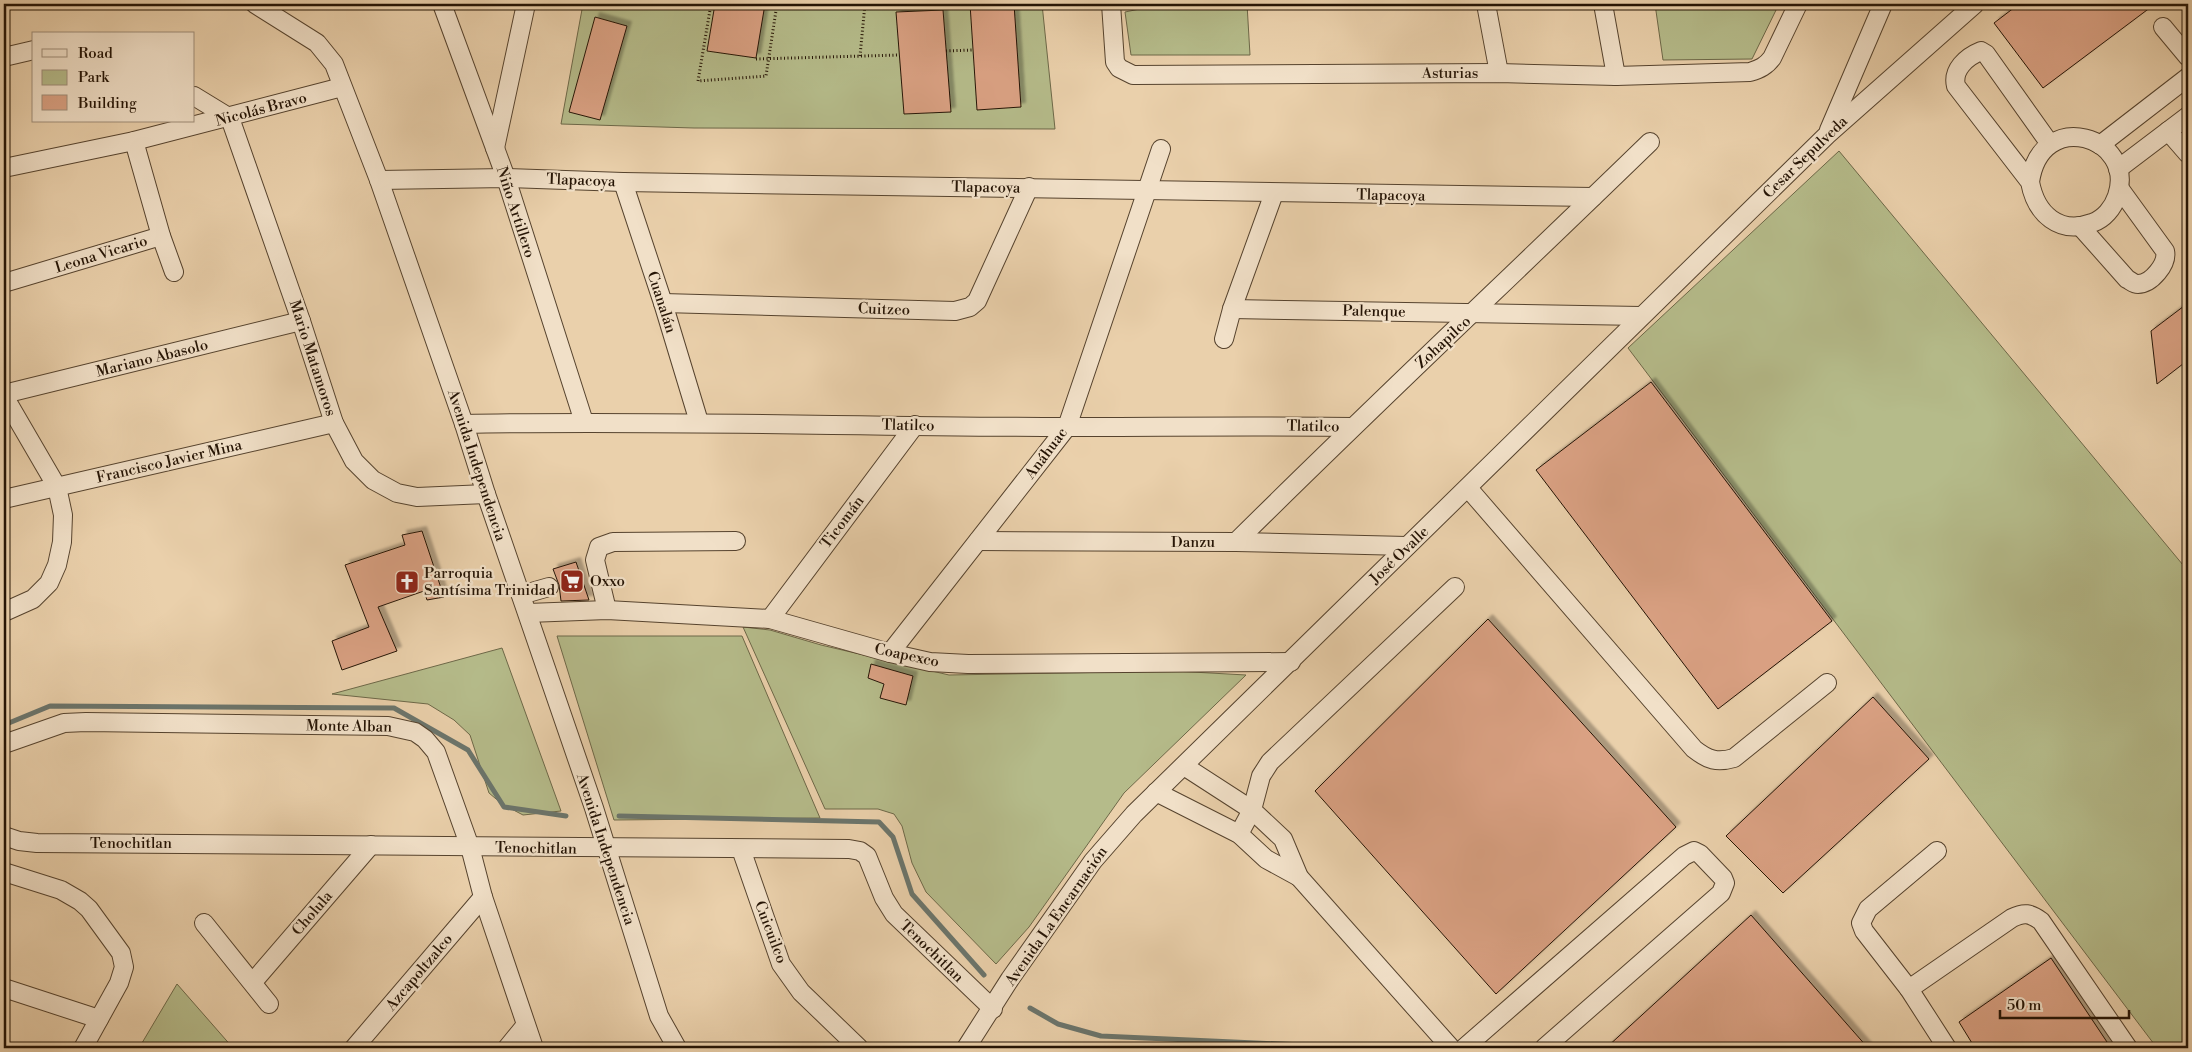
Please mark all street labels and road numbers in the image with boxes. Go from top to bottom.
street label: Asturias [1421,64,1478,83]
street label: Nicolás Bravo [213,88,309,131]
street label: Cesar Sepulveda [1759,112,1852,203]
street label: Niño Artillero [492,164,539,260]
street label: Tlapacoya [546,170,616,191]
street label: Tlapacoya [951,177,1021,198]
street label: Tlapacoya [1356,185,1426,206]
street label: Leona Vicario [53,231,150,278]
street label: Cuanalán [643,269,680,336]
street label: Mario Matamoros [285,298,340,419]
street label: Cuitzeo [858,299,910,320]
street label: Palenque [1342,301,1406,322]
street label: Zohapilco [1412,312,1475,373]
street label: Mariano Abasolo [94,335,210,382]
street label: Avenida Independencia [443,386,510,544]
street label: Tlatilco [881,416,935,435]
street label: Tlatilco [1286,417,1340,436]
street label: Anáhuac [1020,424,1072,484]
street label: Francisco Javier Mina [94,435,244,487]
street label: Ticomán [816,492,868,552]
street label: José Ovalle [1365,522,1433,589]
street label: Danzu [1171,533,1215,552]
street label: Coapexco [873,639,941,672]
street label: Monte Alban [306,716,392,737]
street label: Avenida Independencia [572,770,639,928]
street label: Tenochitlan [90,834,172,853]
street label: Tenochitlan [495,838,577,859]
street label: Avenida La Encarnación [1001,843,1112,990]
street label: Cholula [288,887,337,939]
street label: Cuicuilco [750,898,791,966]
street label: Tenochitlan [896,916,968,987]
street label: Azcapoltzalco [381,930,457,1015]

